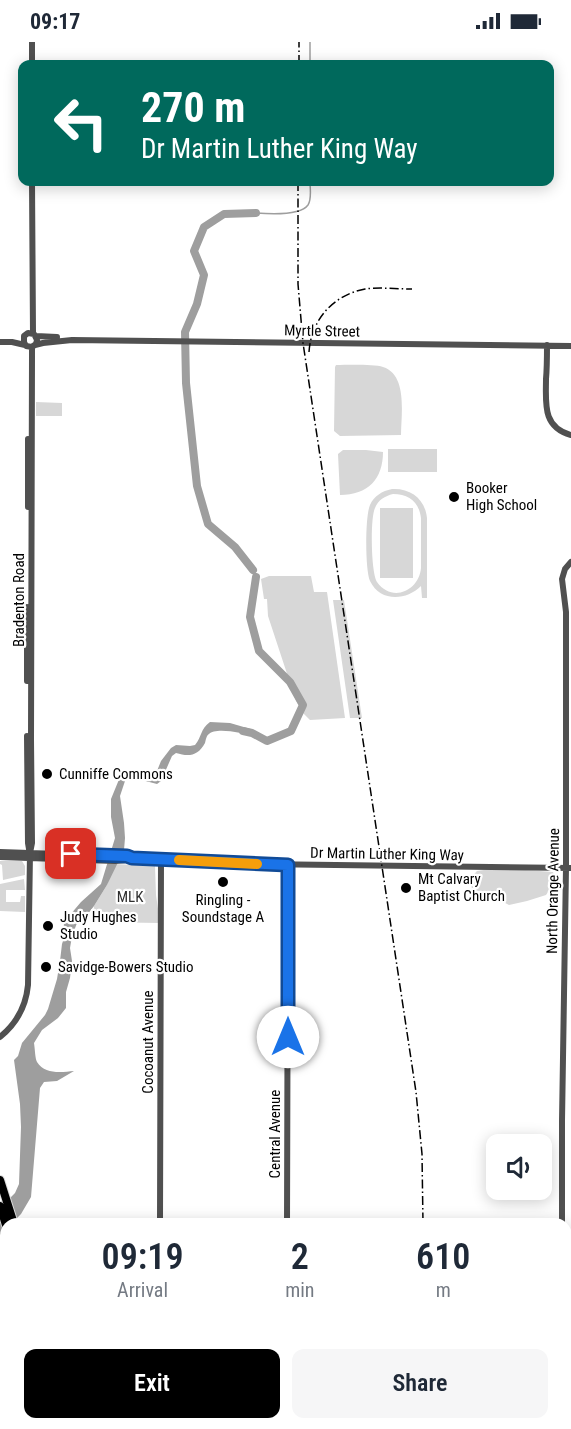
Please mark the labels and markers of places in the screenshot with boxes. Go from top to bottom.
place label: Booker High School [466,479,537,514]
marker: Booker High School [447,490,461,504]
place label: Cunniffe Commons [59,765,173,783]
marker: Cunniffe Commons [40,767,54,781]
pin [45,828,96,879]
place label: Mt Calvary Baptist Church [418,870,505,905]
marker: Ringling - Soundstage A [216,875,230,889]
marker: Mt Calvary Baptist Church [399,881,413,895]
place label: Ringling - Soundstage A [182,891,264,926]
place label: Judy Hughes Studio [60,908,137,943]
marker: Judy Hughes Studio [41,919,55,933]
place label: Savidge-Bowers Studio [58,958,194,976]
marker: Savidge-Bowers Studio [39,960,53,974]

